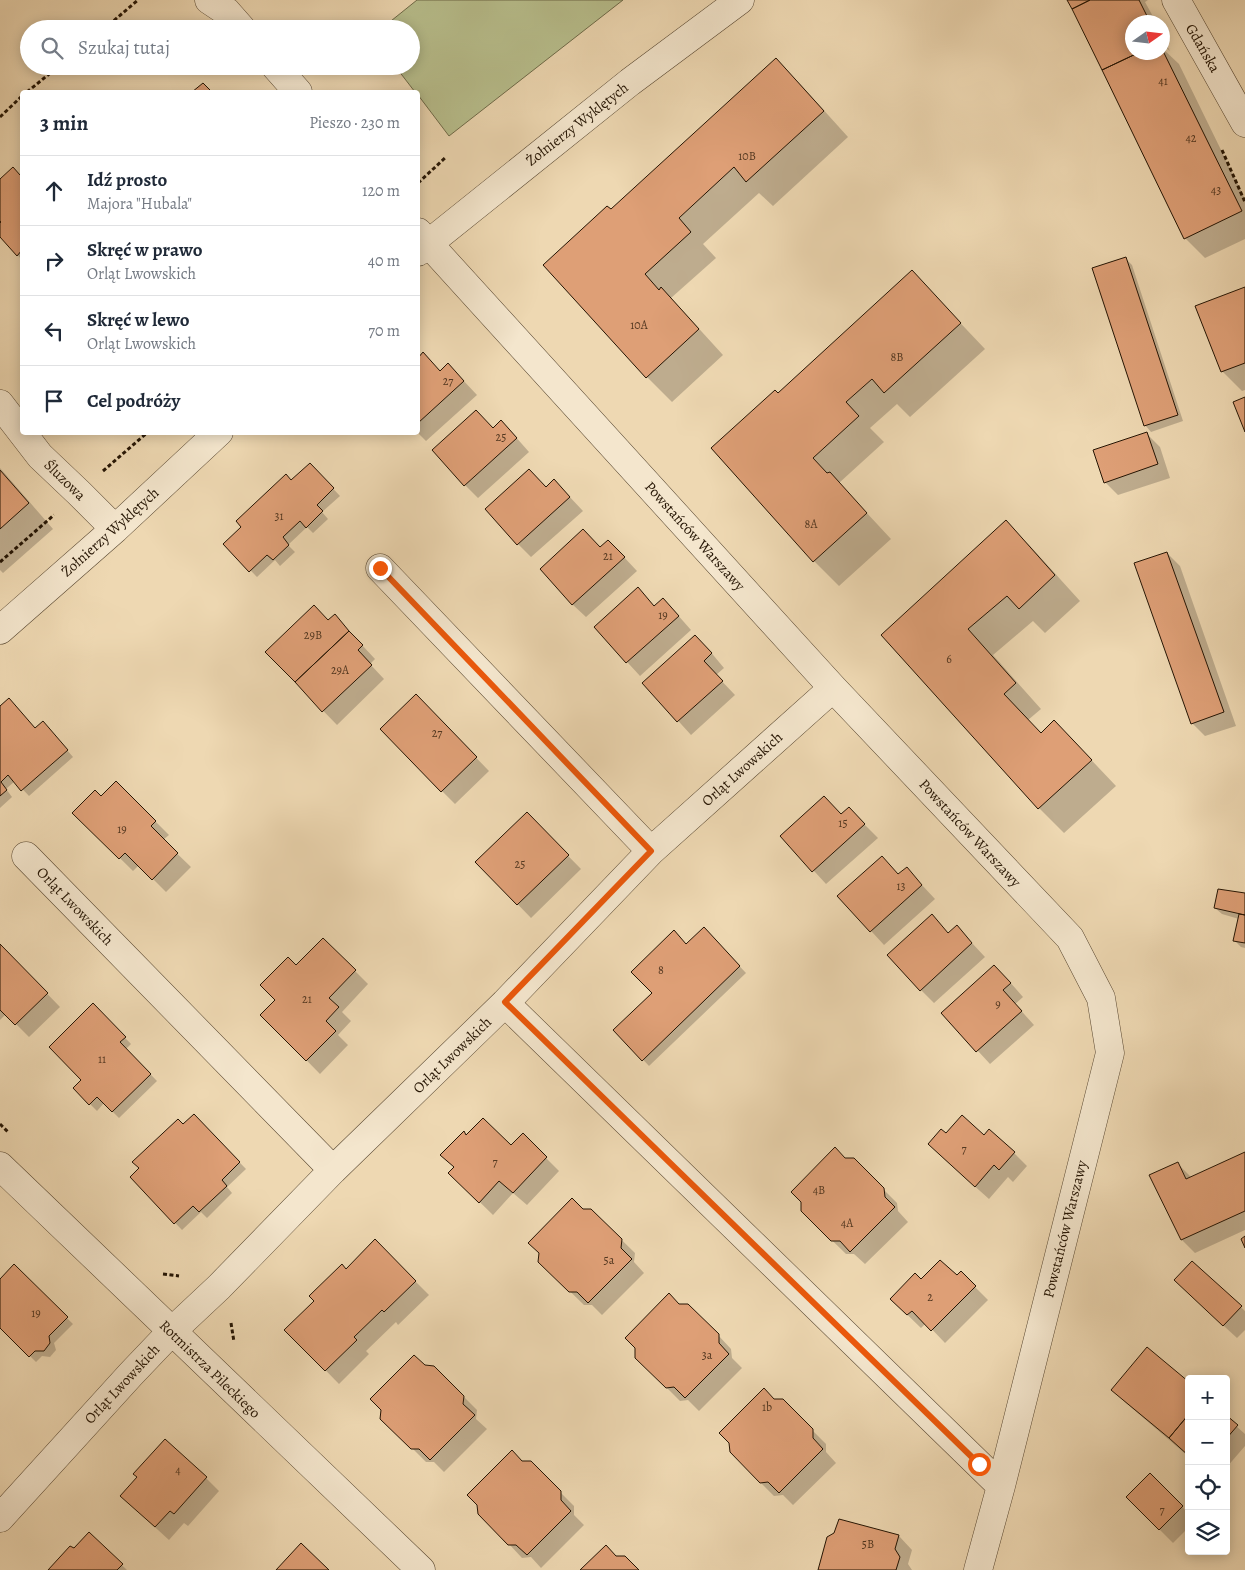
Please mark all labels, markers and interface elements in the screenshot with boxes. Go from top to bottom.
north arrow [1125,15,1170,60]
search box [20,20,420,75]
street label: Gdańska [1181,20,1225,76]
icon: search [38,34,66,62]
text: Szukaj tutaj [78,35,170,61]
house number: 41 [1158,73,1168,89]
street label: Żołnierzy Wyklętych [522,78,632,170]
text: 3 min [40,109,88,137]
text: Pieszo · 230 m [309,112,400,134]
house number: 42 [1185,130,1197,146]
house number: 10B [738,148,756,164]
text: Idź prosto [87,167,167,193]
icon: ahead [40,177,68,205]
text: 120 m [362,180,400,202]
house number: 43 [1211,182,1221,198]
text: Majora "Hubala" [87,193,192,215]
text: Skręć w prawo [87,237,202,263]
icon: right [40,247,68,275]
text: 40 m [368,250,400,272]
text: Orląt Lwowskich [87,263,196,285]
text: Skręć w lewo [87,307,190,333]
icon: left [40,317,68,345]
house number: 10A [630,317,649,333]
text: 70 m [368,320,400,342]
text: Orląt Lwowskich [87,333,196,355]
house number: 8B [891,349,903,365]
house number: 27 [443,373,454,389]
icon: arrive [40,387,68,415]
text: Cel podróży [87,388,180,414]
house number: 25 [496,429,506,445]
street label: Śluzowa [40,455,90,505]
street label: Powstańców Warszawy [640,477,750,595]
street label: Żołnierzy Wyklętych [57,483,163,581]
house number: 31 [274,508,284,524]
house number: 8A [805,516,818,532]
house number: 21 [603,548,613,564]
route end [369,557,392,580]
house number: 19 [658,607,668,623]
house number: 29B [304,627,322,643]
house number: 6 [946,651,952,667]
house number: 29A [331,662,350,678]
house number: 27 [432,725,443,741]
street label: Orląt Lwowskich [697,727,787,811]
street label: Powstańców Warszawy [915,775,1026,892]
house number: 15 [838,815,848,831]
house number: 19 [117,821,127,837]
house number: 25 [515,856,525,872]
street label: Orląt Lwowskich [32,862,118,950]
house number: 13 [896,878,906,894]
house number: 8 [658,962,664,978]
house number: 21 [302,991,312,1007]
house number: 9 [995,996,1001,1012]
street label: Orląt Lwowskich [408,1012,496,1098]
house number: 11 [98,1051,106,1067]
house number: 7 [961,1141,967,1157]
house number: 7 [492,1154,498,1170]
street label: Powstańców Warszawy [1038,1158,1092,1300]
house number: 4B [813,1182,825,1198]
house number: 4A [841,1215,854,1231]
house number: 5a [604,1252,615,1268]
house number: 2 [927,1289,933,1305]
house number: 19 [31,1305,41,1321]
street label: Rotmistrza Pileckiego [155,1315,265,1423]
street label: Orląt Lwowskich [80,1340,164,1428]
house number: 3a [702,1347,713,1363]
map controls [1185,1375,1230,1555]
button: + [1185,1375,1230,1420]
house number: 1b [762,1399,772,1415]
button: − [1185,1420,1230,1465]
route start [968,1453,991,1476]
house number: 4 [175,1462,181,1478]
button: locate [1185,1465,1230,1510]
house number: 7 [1159,1502,1165,1518]
button: layers [1185,1510,1230,1555]
house number: 5B [862,1536,874,1552]

